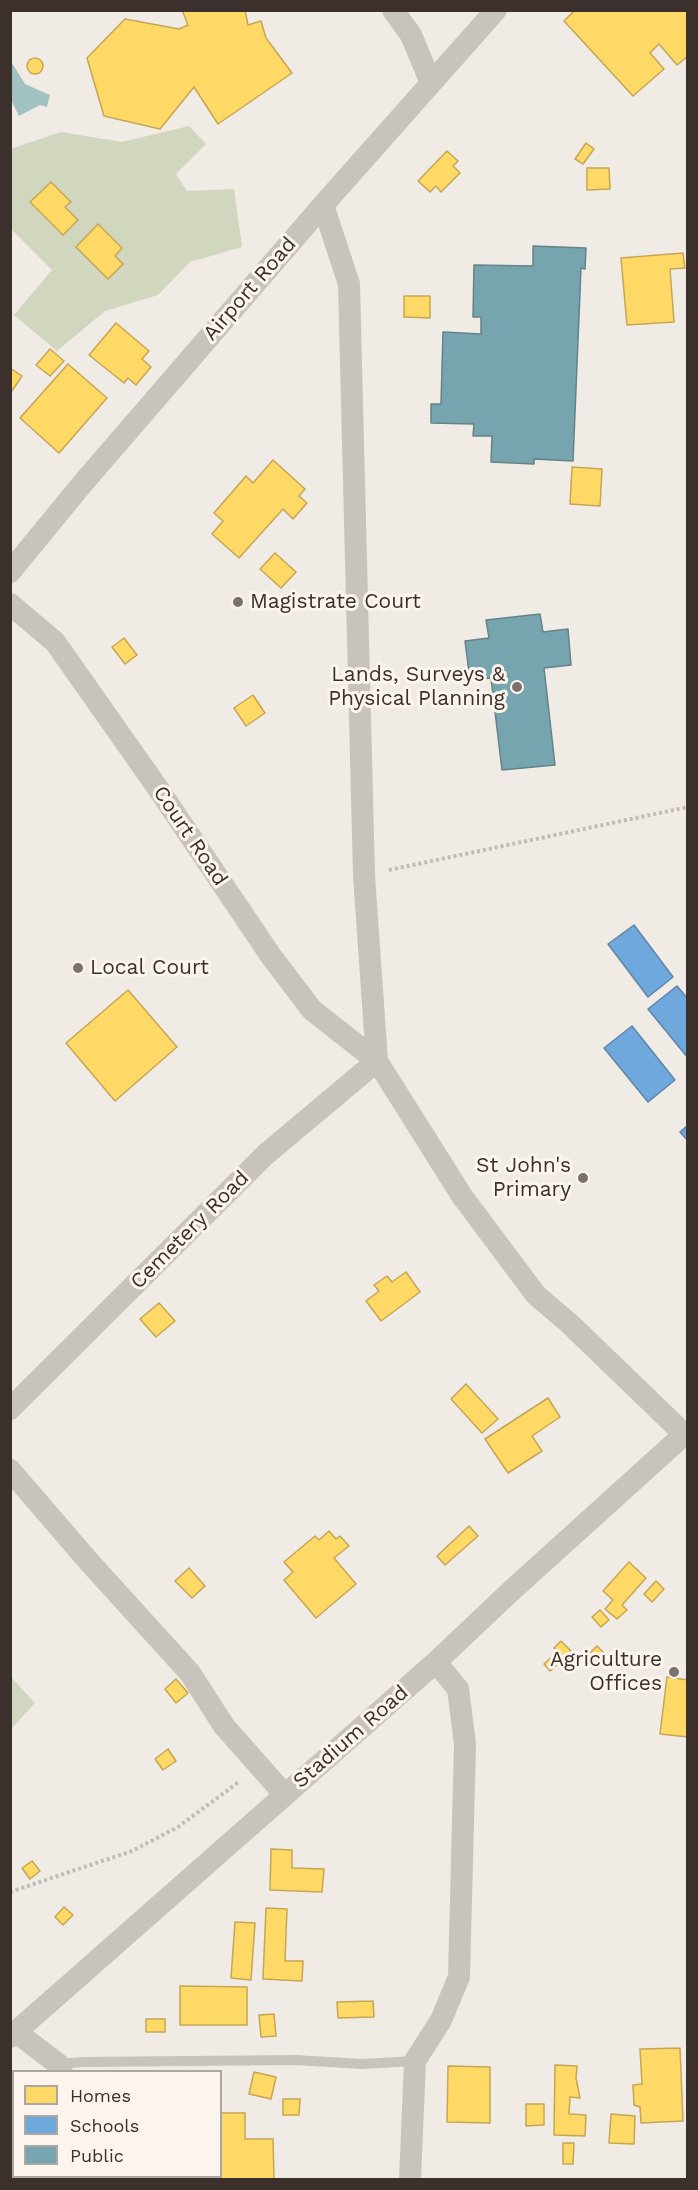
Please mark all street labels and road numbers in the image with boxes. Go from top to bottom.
street label: Airport Road [198,232,302,346]
street label: Court Road [147,781,233,891]
street label: Cemetery Road [126,1166,254,1294]
street label: Stadium Road [288,1680,414,1794]

